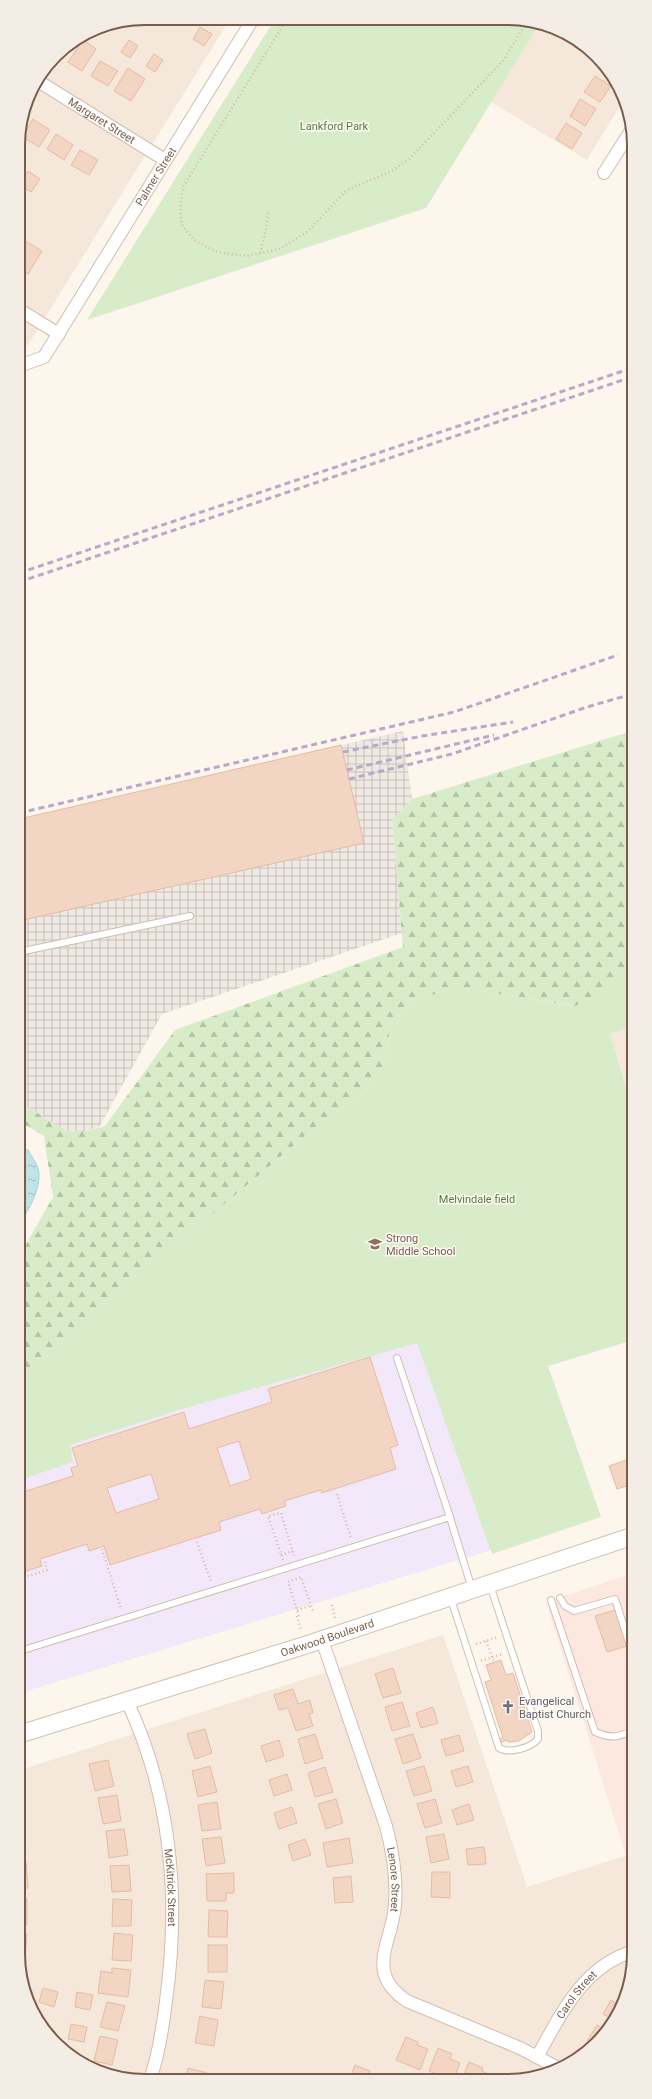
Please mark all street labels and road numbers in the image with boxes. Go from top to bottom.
street label: Margaret Street [66,95,138,147]
street label: Palmer Street [133,145,179,208]
street label: Oakwood Boulevard [279,1617,376,1660]
street label: Lenore Street [384,1846,402,1913]
street label: McKitrick Street [161,1848,178,1927]
street label: Carol Street [554,1968,600,2021]

